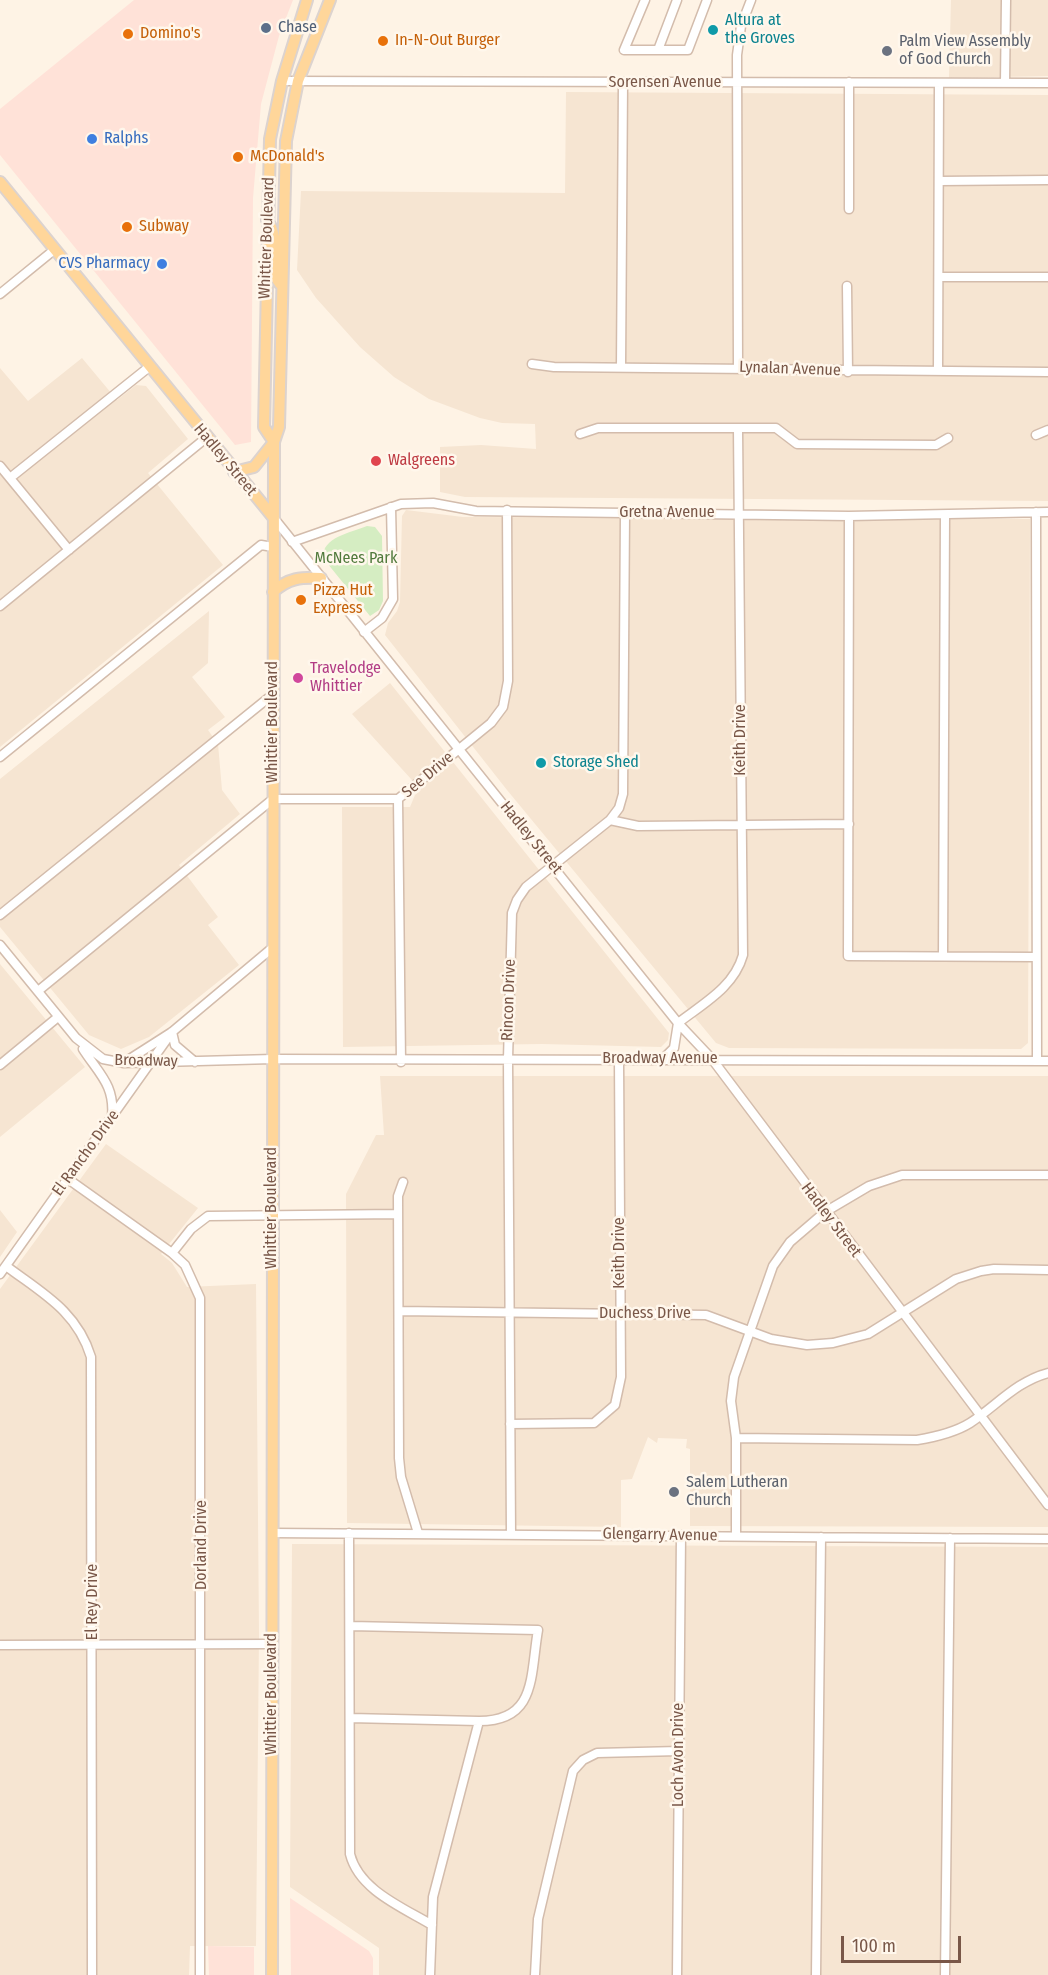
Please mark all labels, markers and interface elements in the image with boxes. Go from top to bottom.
place label: Altura at the Groves [725,11,795,49]
place label: Chase [278,18,317,38]
marker: Chase [259,21,273,35]
marker: Altura at the Groves [706,23,720,37]
place label: Domino's [140,24,201,44]
marker: Domino's [121,27,135,41]
place label: In-N-Out Burger [395,31,500,51]
place label: Palm View Assembly of God Church [899,32,1031,70]
marker: In-N-Out Burger [376,34,390,48]
marker: Palm View Assembly of God Church [880,44,894,58]
street label: Sorensen Avenue [609,73,721,93]
place label: Ralphs [104,129,148,149]
marker: Ralphs [85,132,99,146]
place label: McDonald's [250,147,325,167]
marker: McDonald's [231,150,245,164]
street label: Whittier Boulevard [255,177,279,299]
place label: Subway [139,217,189,237]
marker: Subway [120,220,134,234]
place label: CVS Pharmacy [58,254,150,274]
marker: CVS Pharmacy [155,257,169,271]
street label: Lynalan Avenue [739,358,841,380]
street label: Hadley Street [189,420,261,500]
place label: Walgreens [388,451,455,471]
marker: Walgreens [369,454,383,468]
street label: Gretna Avenue [619,503,715,523]
park label: McNees Park [315,549,397,569]
place label: Pizza Hut Express [313,581,373,619]
marker: Pizza Hut Express [294,593,308,607]
place label: Travelodge Whittier [310,659,381,697]
street label: Whittier Boulevard [263,661,283,783]
marker: Travelodge Whittier [291,671,305,685]
street label: Keith Drive [731,704,751,776]
street label: See Drive [398,748,458,802]
place label: Storage Shed [553,753,639,773]
marker: Storage Shed [534,756,548,770]
street label: Hadley Street [496,798,566,878]
street label: Rincon Drive [498,959,520,1041]
street label: Broadway Avenue [602,1049,718,1069]
street label: Broadway [114,1051,178,1071]
street label: El Rancho Drive [48,1106,124,1200]
street label: Whittier Boulevard [262,1147,282,1269]
street label: Hadley Street [797,1179,865,1261]
street label: Keith Drive [610,1217,630,1289]
street label: Duchess Drive [599,1304,691,1324]
place label: Salem Lutheran Church [686,1473,788,1511]
marker: Salem Lutheran Church [667,1485,681,1499]
street label: Dorland Drive [192,1500,212,1590]
street label: Glengarry Avenue [602,1524,718,1546]
street label: El Rey Drive [83,1564,103,1640]
street label: Whittier Boulevard [262,1633,282,1755]
street label: Loch Avon Drive [669,1703,689,1807]
scale bar [844,1924,964,1962]
text: 100 m [852,1935,896,1957]

